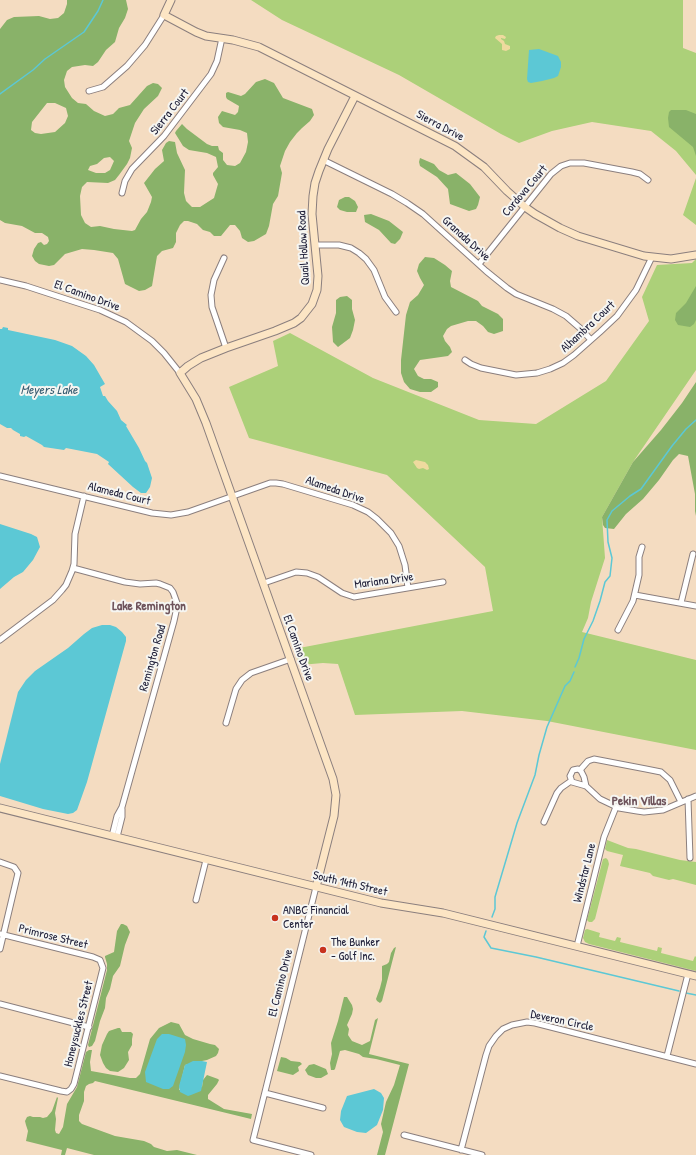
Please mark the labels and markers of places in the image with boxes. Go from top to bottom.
place label: ANBC Financial Center [283,904,349,932]
marker: ANBC Financial Center [270,913,280,923]
place label: The Bunker - Golf Inc. [331,936,380,964]
marker: The Bunker - Golf Inc. [318,945,328,955]

